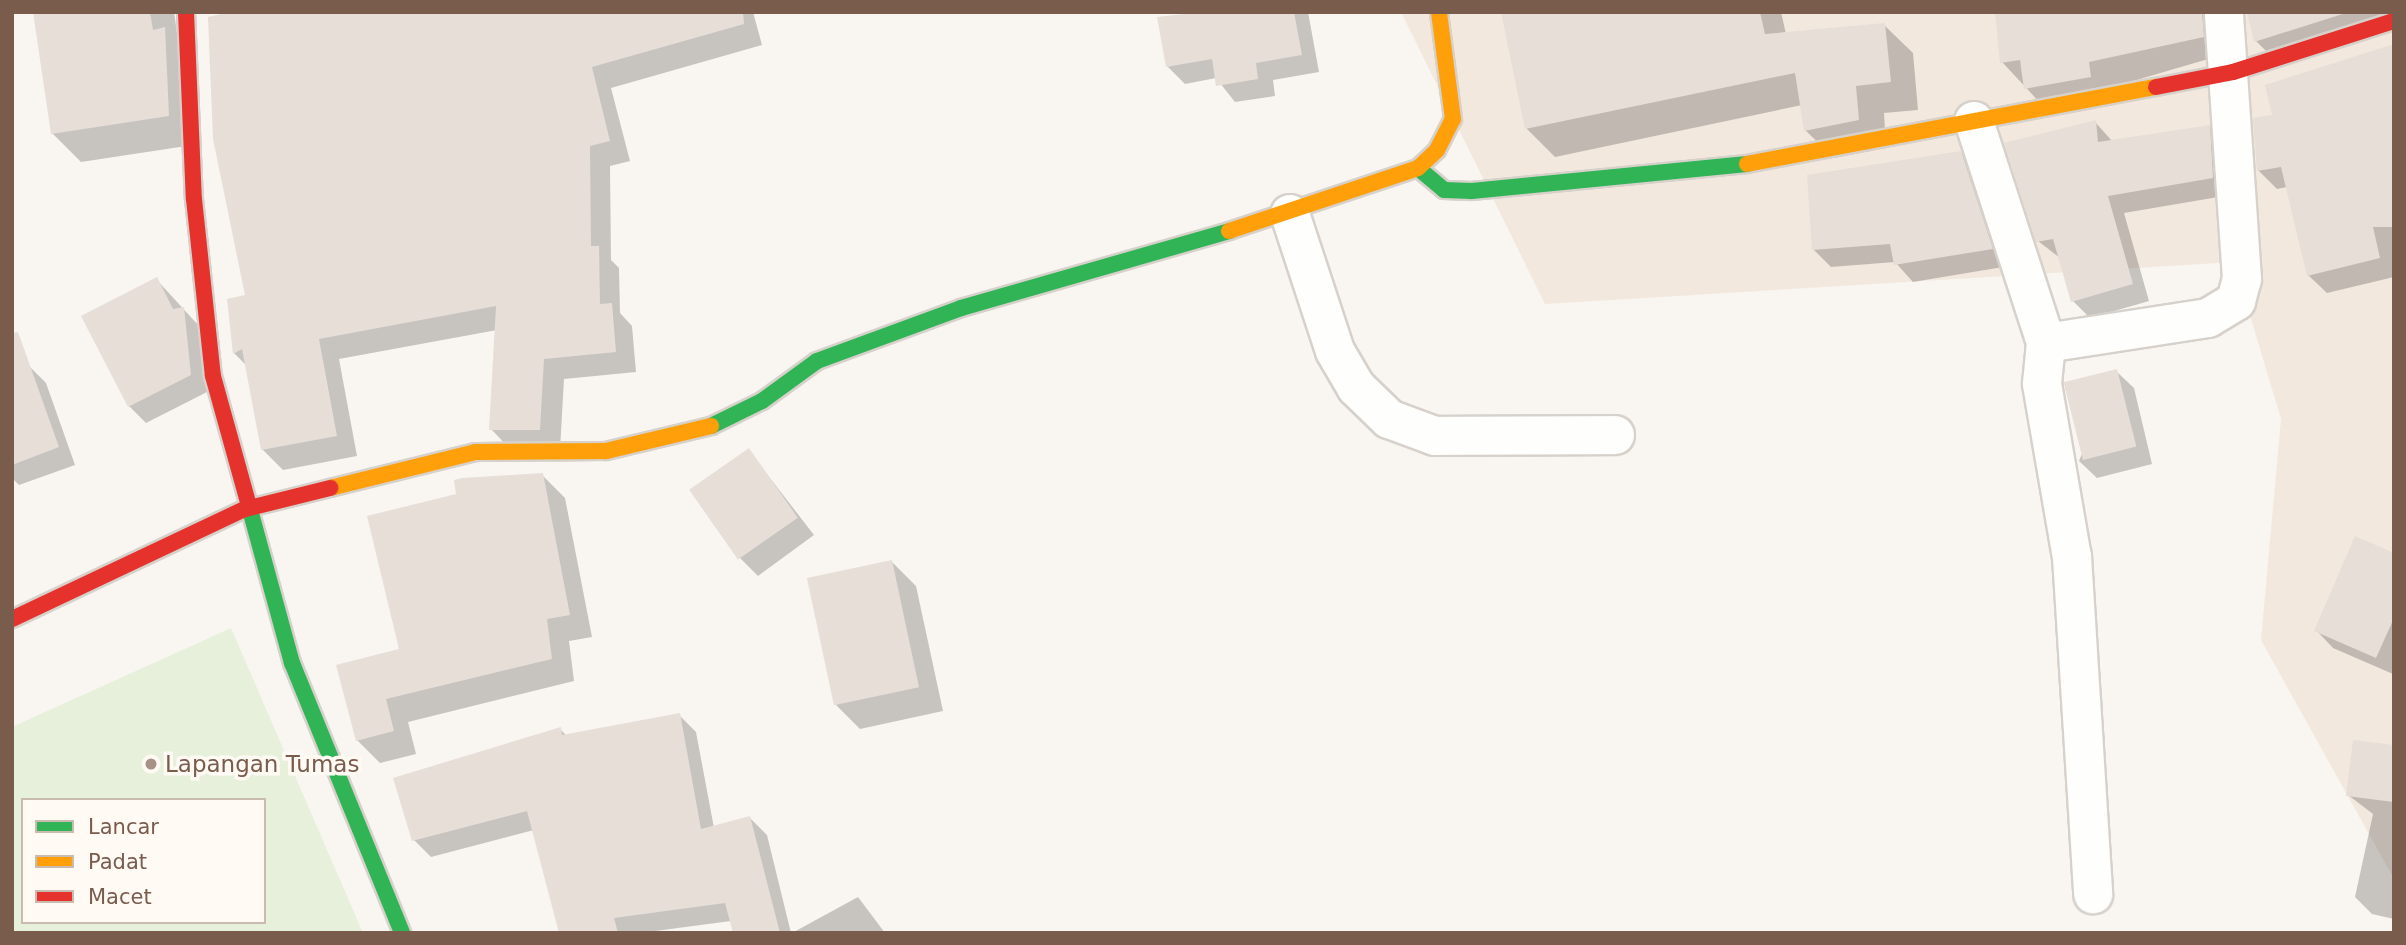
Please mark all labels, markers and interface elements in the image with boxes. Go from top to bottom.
place label: Lapangan Tumas [165,750,359,778]
marker: Lapangan Tumas [143,756,159,772]
legend [21,798,266,924]
text: Lancar [88,815,159,839]
text: Padat [88,850,147,874]
text: Macet [88,885,152,909]

